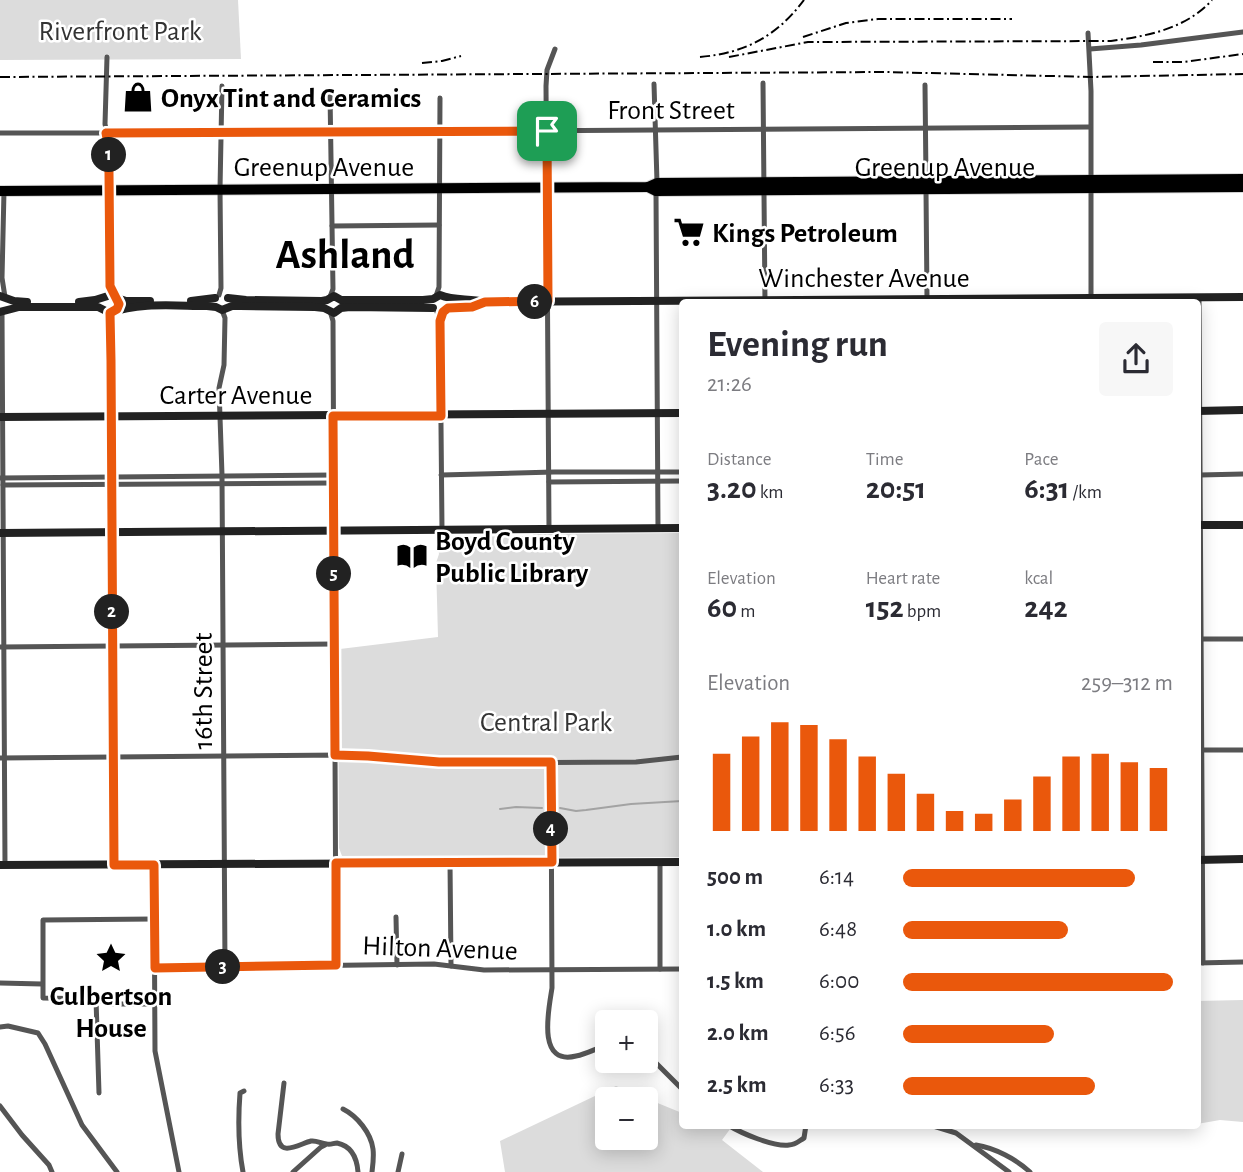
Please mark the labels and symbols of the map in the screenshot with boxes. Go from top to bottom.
park label: Riverfront Park [39,18,202,46]
shop icon: Onyx Tint and Ceramics [121,80,155,114]
place label: Onyx Tint and Ceramics [161,85,421,113]
street label: Front Street [607,97,735,125]
pin [517,101,577,161]
pin: 1 [92,138,126,172]
street label: Greenup Avenue [234,154,414,182]
street label: Greenup Avenue [855,154,1035,182]
supermarket icon: Kings Petroleum [672,215,706,249]
place label: Kings Petroleum [712,220,898,248]
district label: Ashland [275,234,415,276]
street label: Winchester Avenue [758,265,970,293]
pin: 6 [518,284,552,320]
street label: Carter Avenue [160,382,313,410]
place label: Boyd County Public Library [435,528,589,588]
library icon: Boyd County Public Library [395,539,429,573]
pin: 5 [316,556,352,592]
pin: 2 [94,594,130,630]
street label: 16th Street [190,633,218,749]
park label: Central Park [480,709,612,737]
pin: 4 [534,812,568,846]
street label: Hilton Avenue [362,932,518,966]
place icon: Culbertson House [94,941,128,975]
pin: 3 [206,950,241,984]
place label: Culbertson House [50,983,172,1043]

